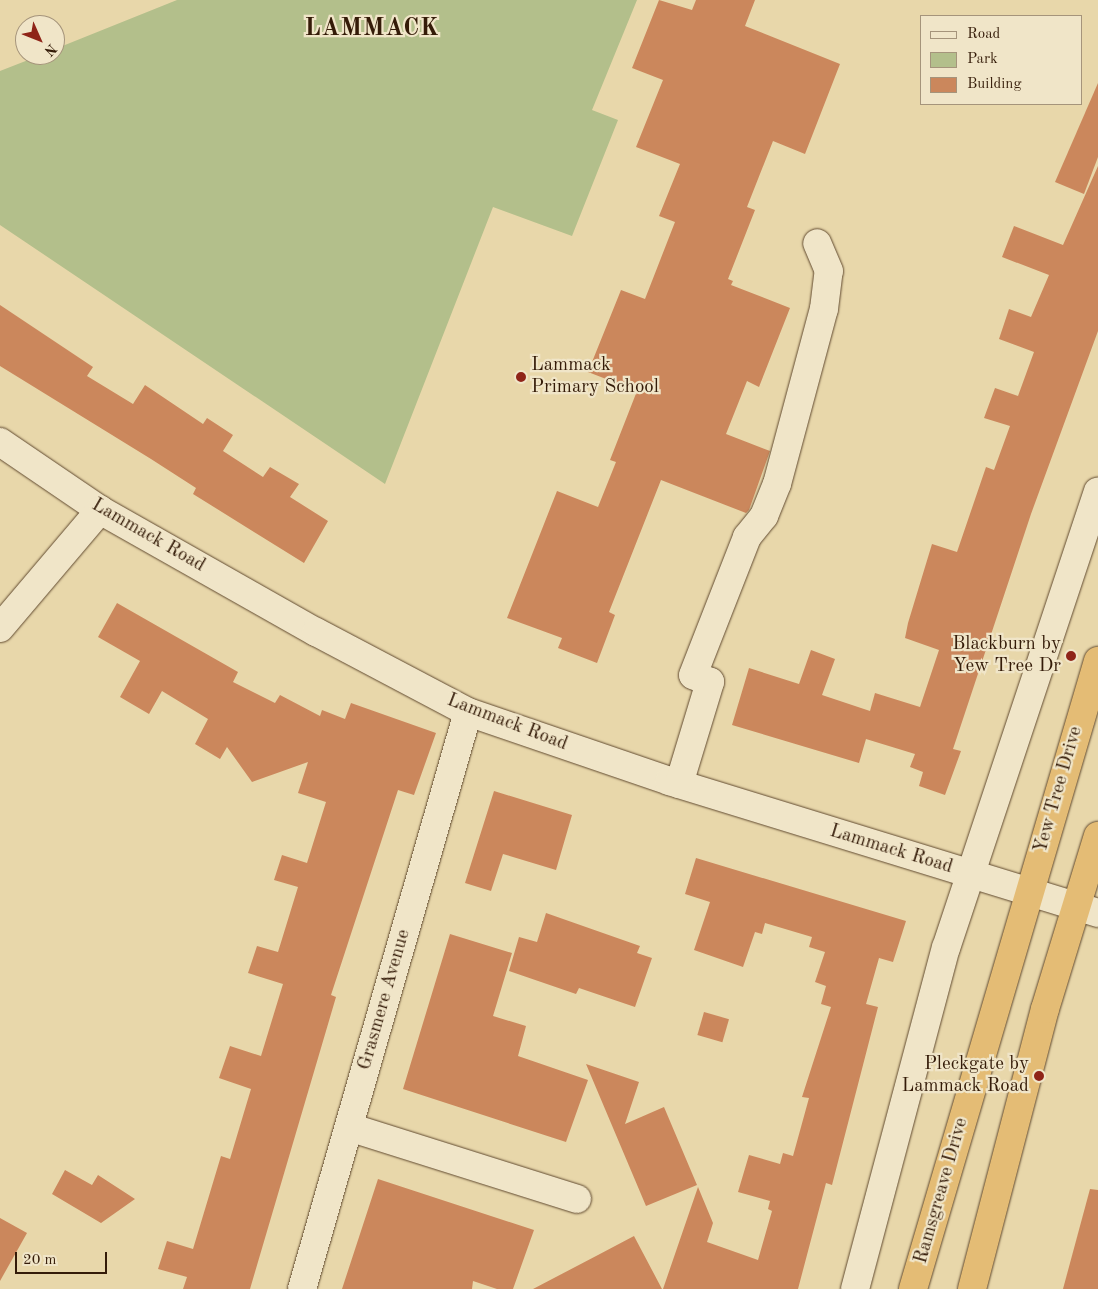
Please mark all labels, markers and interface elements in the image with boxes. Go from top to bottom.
north arrow [15,15,65,65]
legend [920,15,1083,105]
district label: LAMMACK [304,16,440,44]
text: Road [967,27,1000,42]
text: N [41,41,59,58]
text: Park [967,52,998,67]
text: Building [967,77,1022,92]
place label: Lammack Primary School [531,355,659,399]
marker: Lammack Primary School [515,371,527,383]
street label: Lammack Road [87,494,209,578]
place label: Blackburn by Yew Tree Dr [952,634,1061,678]
marker: Blackburn by Yew Tree Dr [1065,650,1077,662]
street label: Lammack Road [443,690,571,756]
street label: Yew Tree Drive [1030,724,1088,856]
street label: Lammack Road [827,820,955,880]
street label: Grasmere Avenue [354,927,416,1073]
place label: Pleckgate by Lammack Road [902,1054,1029,1098]
marker: Pleckgate by Lammack Road [1033,1070,1045,1082]
street label: Ramsgreave Drive [910,1115,974,1267]
scale bar [18,1242,110,1274]
text: 20 m [23,1253,57,1268]

